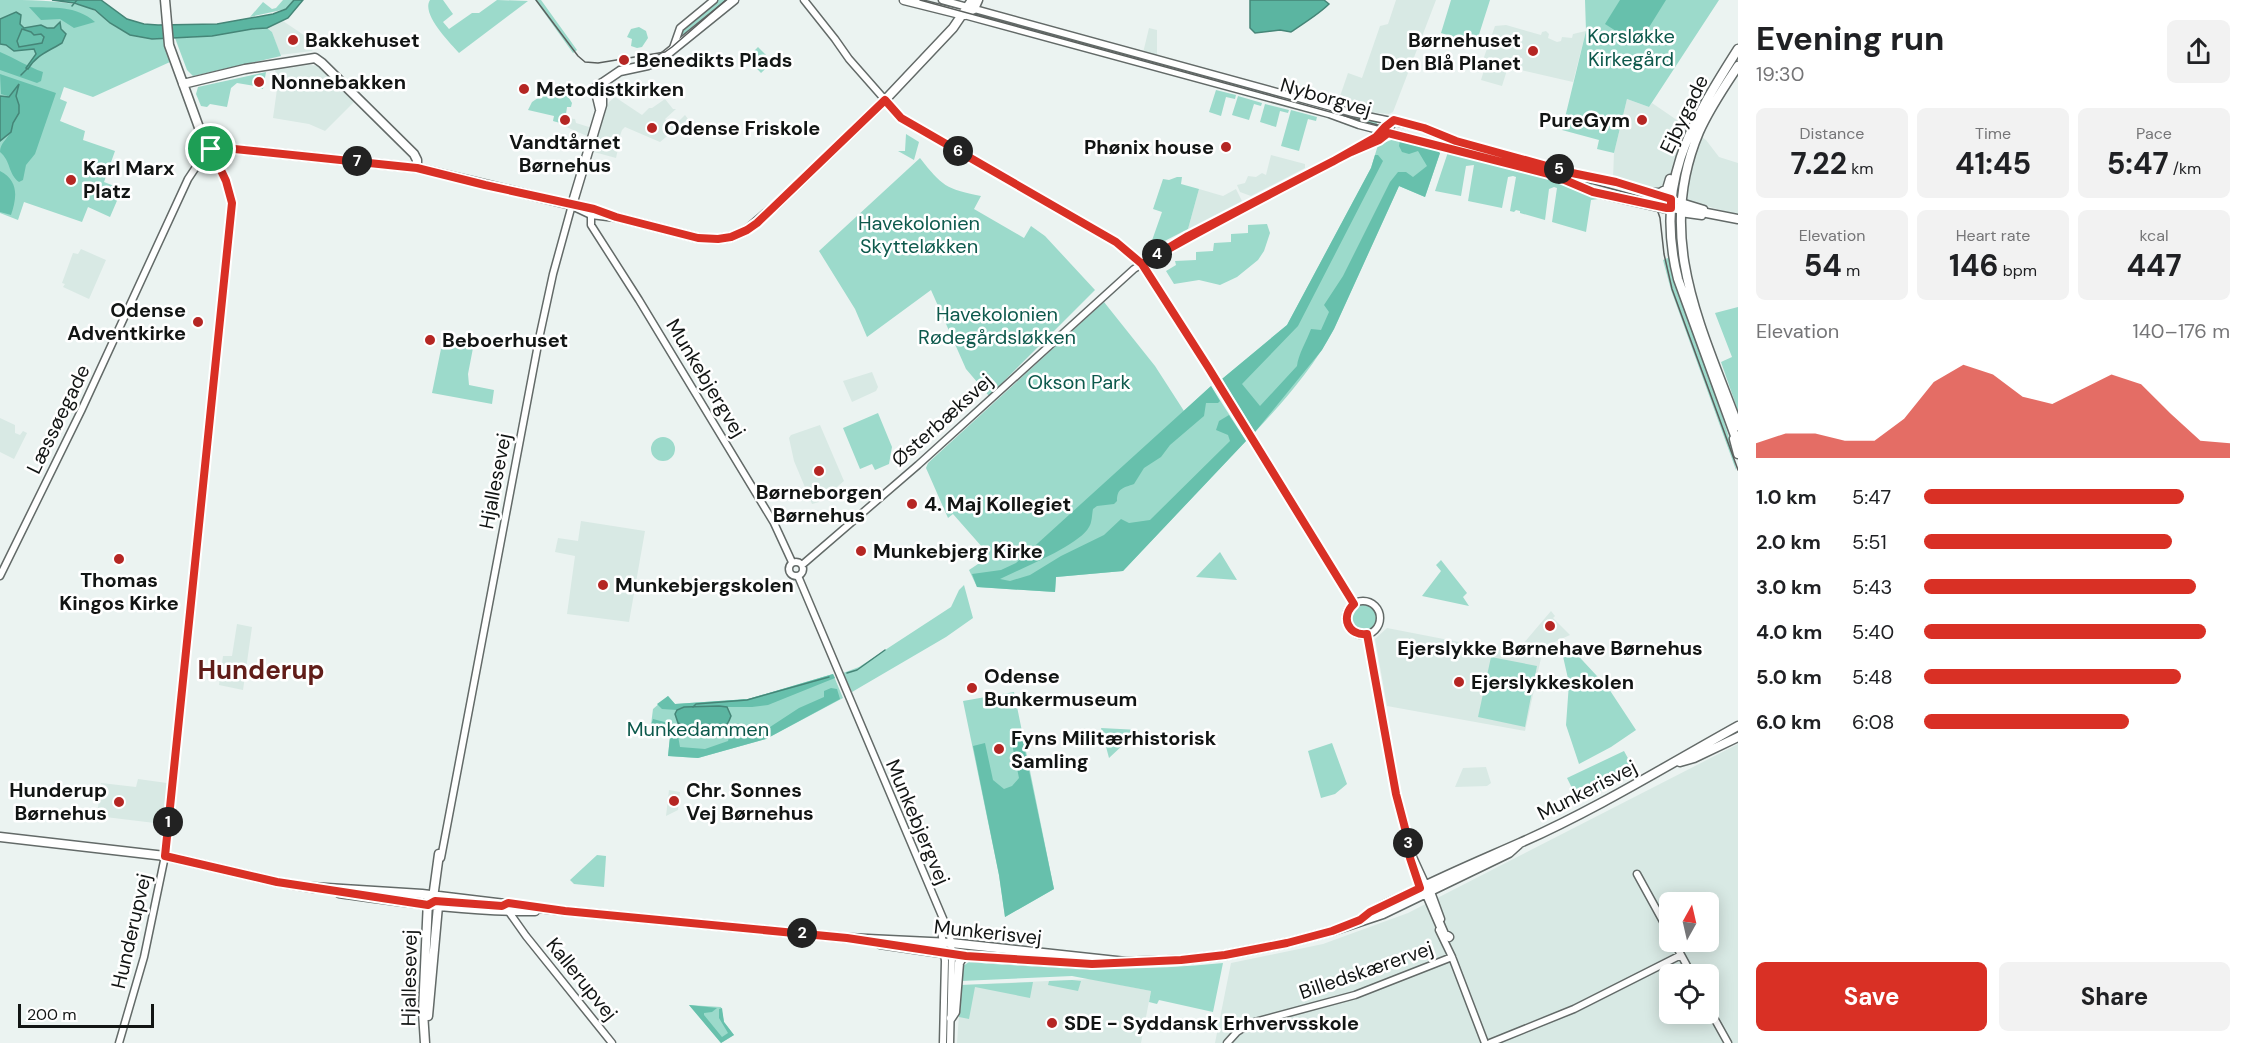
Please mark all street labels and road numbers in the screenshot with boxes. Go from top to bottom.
street label: Ejbygade [1654,70,1714,158]
street label: Nyborgvej [1277,72,1375,122]
street label: Munkebjergvej [660,314,752,442]
street label: Læssøegade [20,360,96,478]
street label: Østerbæksvej [886,368,998,472]
street label: Hjallesevej [473,431,517,531]
street label: Munkerisvej [1533,754,1641,826]
street label: Munkebjergvej [880,755,956,889]
street label: Hunderupvej [105,871,157,991]
street label: Munkerisvej [933,913,1043,951]
street label: Hjallesevej [395,929,423,1027]
street label: Kallerupvej [541,932,623,1026]
street label: Billedskærervej [1296,935,1436,1005]

